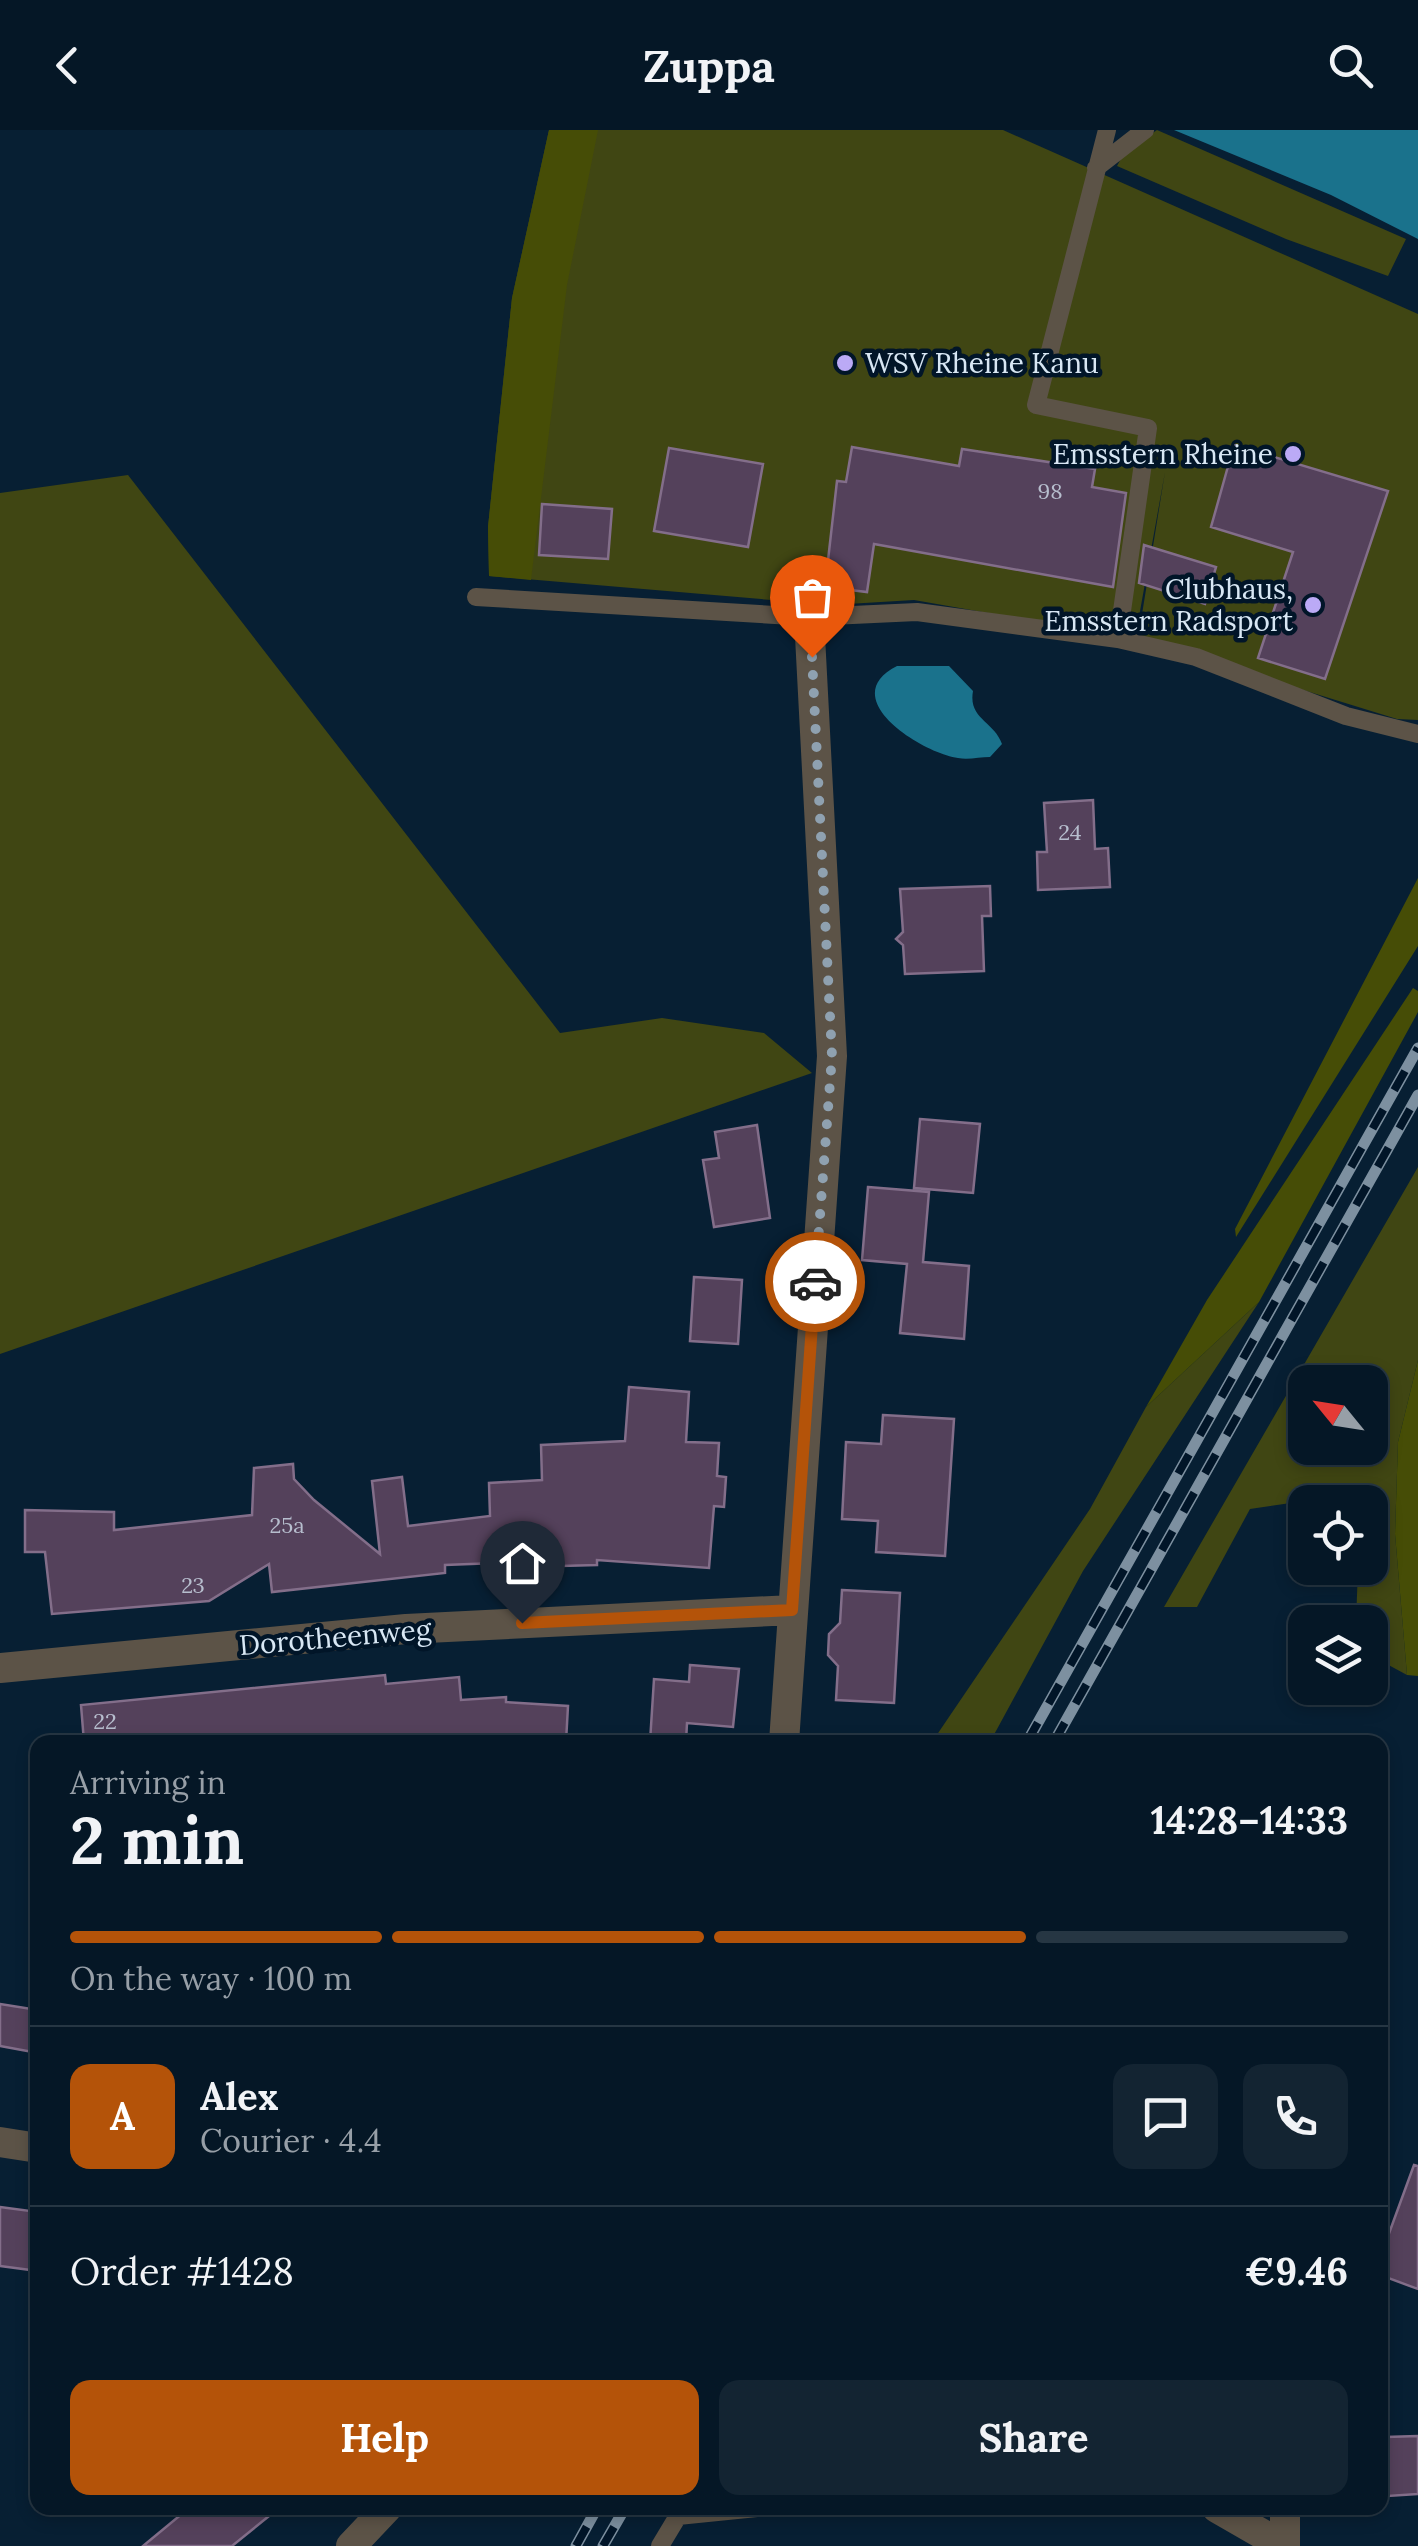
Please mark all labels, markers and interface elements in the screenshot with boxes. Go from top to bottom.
text: Zuppa [643,37,775,94]
icon: back [40,38,95,93]
icon: search [1323,38,1378,93]
place label: WSV Rheine Kanu [865,345,1099,381]
marker: WSV Rheine Kanu [834,352,856,374]
place label: Emsstern Rheine [1053,436,1273,472]
marker: Emsstern Rheine [1282,443,1304,465]
house number: 98 [1037,477,1063,505]
pin [770,555,855,658]
icon: bag [785,570,840,625]
place label: Clubhaus, Emsstern Radsport [1044,571,1293,639]
marker: Clubhaus, Emsstern Radsport [1302,594,1324,616]
house number: 24 [1058,818,1082,846]
courier [765,1232,865,1332]
icon: car [788,1255,843,1310]
north arrow [1288,1365,1388,1465]
map controls [1288,1365,1388,1705]
button: locate [1288,1485,1388,1585]
house number: 25a [269,1511,305,1539]
pin [480,1521,565,1624]
icon: home [495,1536,550,1591]
house number: 23 [181,1571,205,1599]
button: layers [1288,1605,1388,1705]
street label: Dorotheenweg [237,1611,433,1663]
house number: 22 [93,1707,117,1735]
text: Arriving in [70,1762,226,1803]
text: 14:28–14:33 [1151,1796,1348,1844]
text: 2 min [70,1799,244,1882]
text: On the way · 100 m [70,1958,352,1999]
button: chat [1113,2064,1218,2169]
button: phone [1243,2064,1348,2169]
text: Alex [200,2072,279,2120]
text: A [110,2092,135,2140]
text: Courier · 4.4 [200,2120,382,2161]
text: Order #1428 [70,2247,294,2295]
text: €9.46 [1244,2247,1348,2295]
button: Help [70,2380,699,2495]
button: Share [719,2380,1348,2495]

